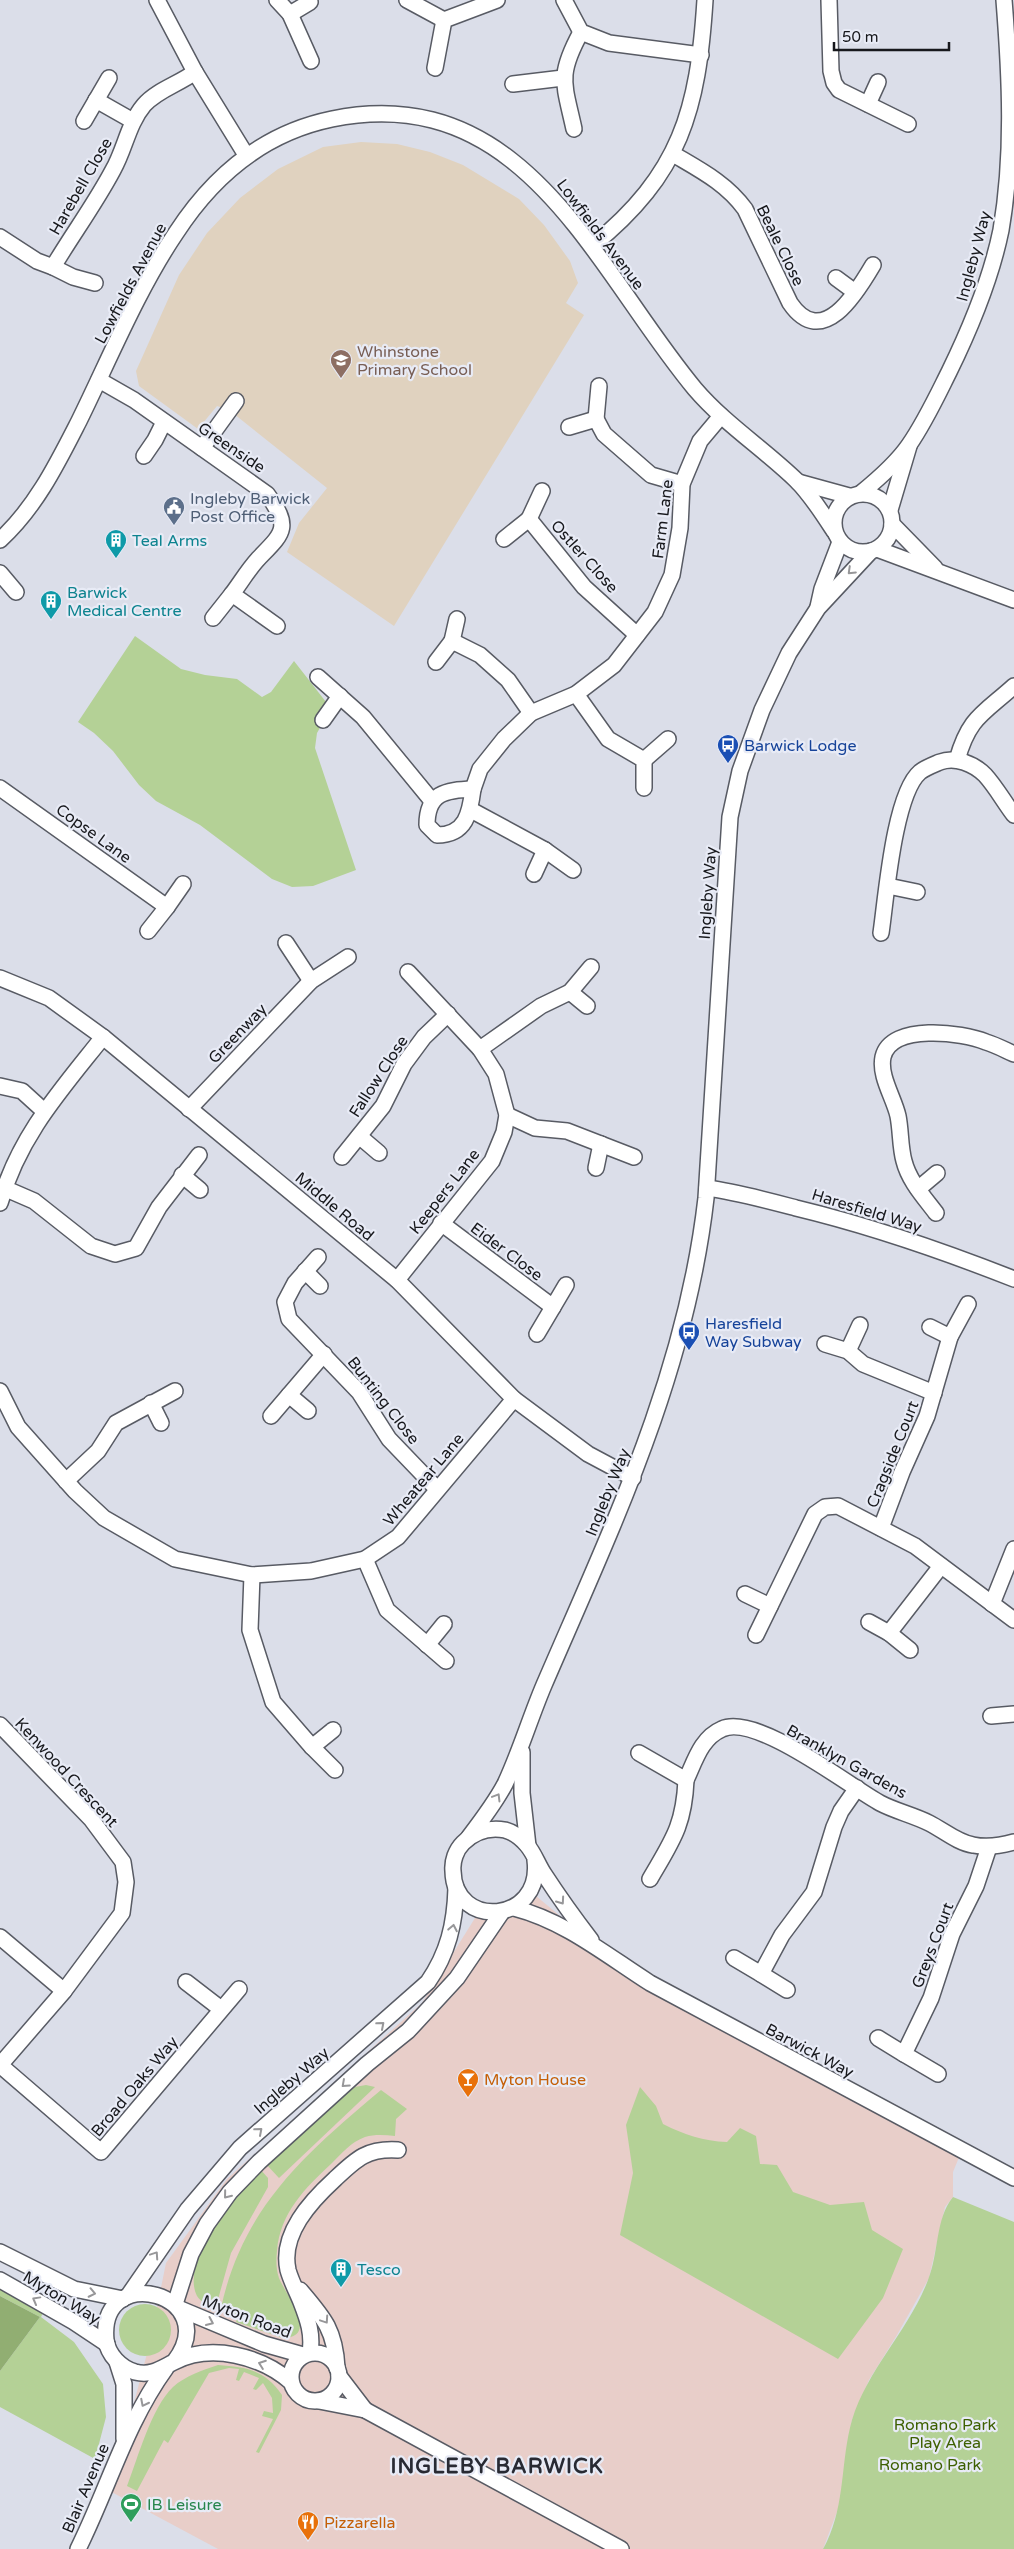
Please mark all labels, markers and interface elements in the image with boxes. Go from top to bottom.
scale bar [834,20,949,52]
text: 50 m [842,28,879,46]
street label: Harebell Close [45,134,117,239]
street label: Lowfields Avenue [552,175,648,294]
street label: Beale Close [752,202,808,289]
street label: Ingleby Way [952,208,996,304]
street label: Lowfields Avenue [91,220,171,347]
place label: Whinstone Primary School [357,342,472,380]
school or university icon: Whinstone Primary School [329,348,353,379]
street label: Greenside [194,418,269,478]
street label: Farm Lane [648,478,678,560]
place label: Ingleby Barwick Post Office [190,489,310,527]
public building icon: Ingleby Barwick Post Office [162,495,186,526]
street label: Ostler Close [546,516,622,597]
building icon: Teal Arms [104,528,128,559]
place label: Teal Arms [132,531,207,551]
one-way arrow [848,565,857,574]
place label: Barwick Medical Centre [67,583,182,621]
building icon: Barwick Medical Centre [39,589,63,620]
bus stop icon: Barwick Lodge [716,733,740,764]
place label: Barwick Lodge [744,736,856,756]
street label: Copse Lane [52,800,135,868]
street label: Ingleby Way [695,846,721,940]
street label: Greenway [204,999,271,1068]
street label: Fallow Close [345,1032,413,1121]
street label: Keepers Lane [405,1145,484,1238]
street label: Middle Road [291,1168,378,1246]
street label: Haresfield Way [809,1185,925,1237]
street label: Eider Close [466,1218,546,1285]
place label: Haresfield Way Subway [705,1314,802,1352]
bus stop icon: Haresfield Way Subway [677,1320,701,1351]
street label: Bunting Close [343,1353,424,1449]
street label: Cragside Court [862,1398,924,1511]
street label: Wheatear Lane [379,1429,468,1530]
street label: Ingleby Way [581,1445,635,1539]
street label: Kenwood Crescent [10,1714,122,1832]
street label: Branklyn Gardens [783,1720,910,1803]
one-way arrow [490,1794,500,1803]
one-way arrow [555,1895,564,1905]
street label: Greys Court [907,1900,958,1991]
one-way arrow [447,1924,457,1933]
street label: Barwick Way [762,2019,858,2083]
one-way arrow [376,2021,385,2030]
street label: Broad Oaks Way [87,2032,183,2141]
street label: Ingleby Way [250,2042,334,2119]
bar icon: Myton House [456,2067,480,2098]
place label: Myton House [484,2070,586,2090]
one-way arrow [342,2078,351,2087]
one-way arrow [253,2128,262,2137]
one-way arrow [224,2190,233,2199]
one-way arrow [149,2252,158,2261]
building icon: Tesco [329,2257,353,2288]
place label: Tesco [357,2260,401,2280]
street label: Myton Way [19,2267,104,2329]
one-way arrow [88,2288,96,2298]
street label: Myton Road [199,2291,294,2343]
one-way arrow [32,2296,41,2306]
one-way arrow [205,2315,214,2326]
one-way arrow [319,2315,328,2324]
one-way arrow [258,2360,267,2370]
one-way arrow [140,2398,150,2407]
park label: Romano Park Play Area [894,2415,997,2453]
street label: Blair Avenue [58,2441,114,2536]
district label: INGLEBY BARWICK [390,2454,604,2479]
park label: Romano Park [879,2455,982,2475]
sports icon: IB Leisure [119,2492,143,2523]
place label: IB Leisure [147,2495,221,2515]
restaurant icon: Pizzarella [296,2510,320,2541]
place label: Pizzarella [324,2513,395,2533]

